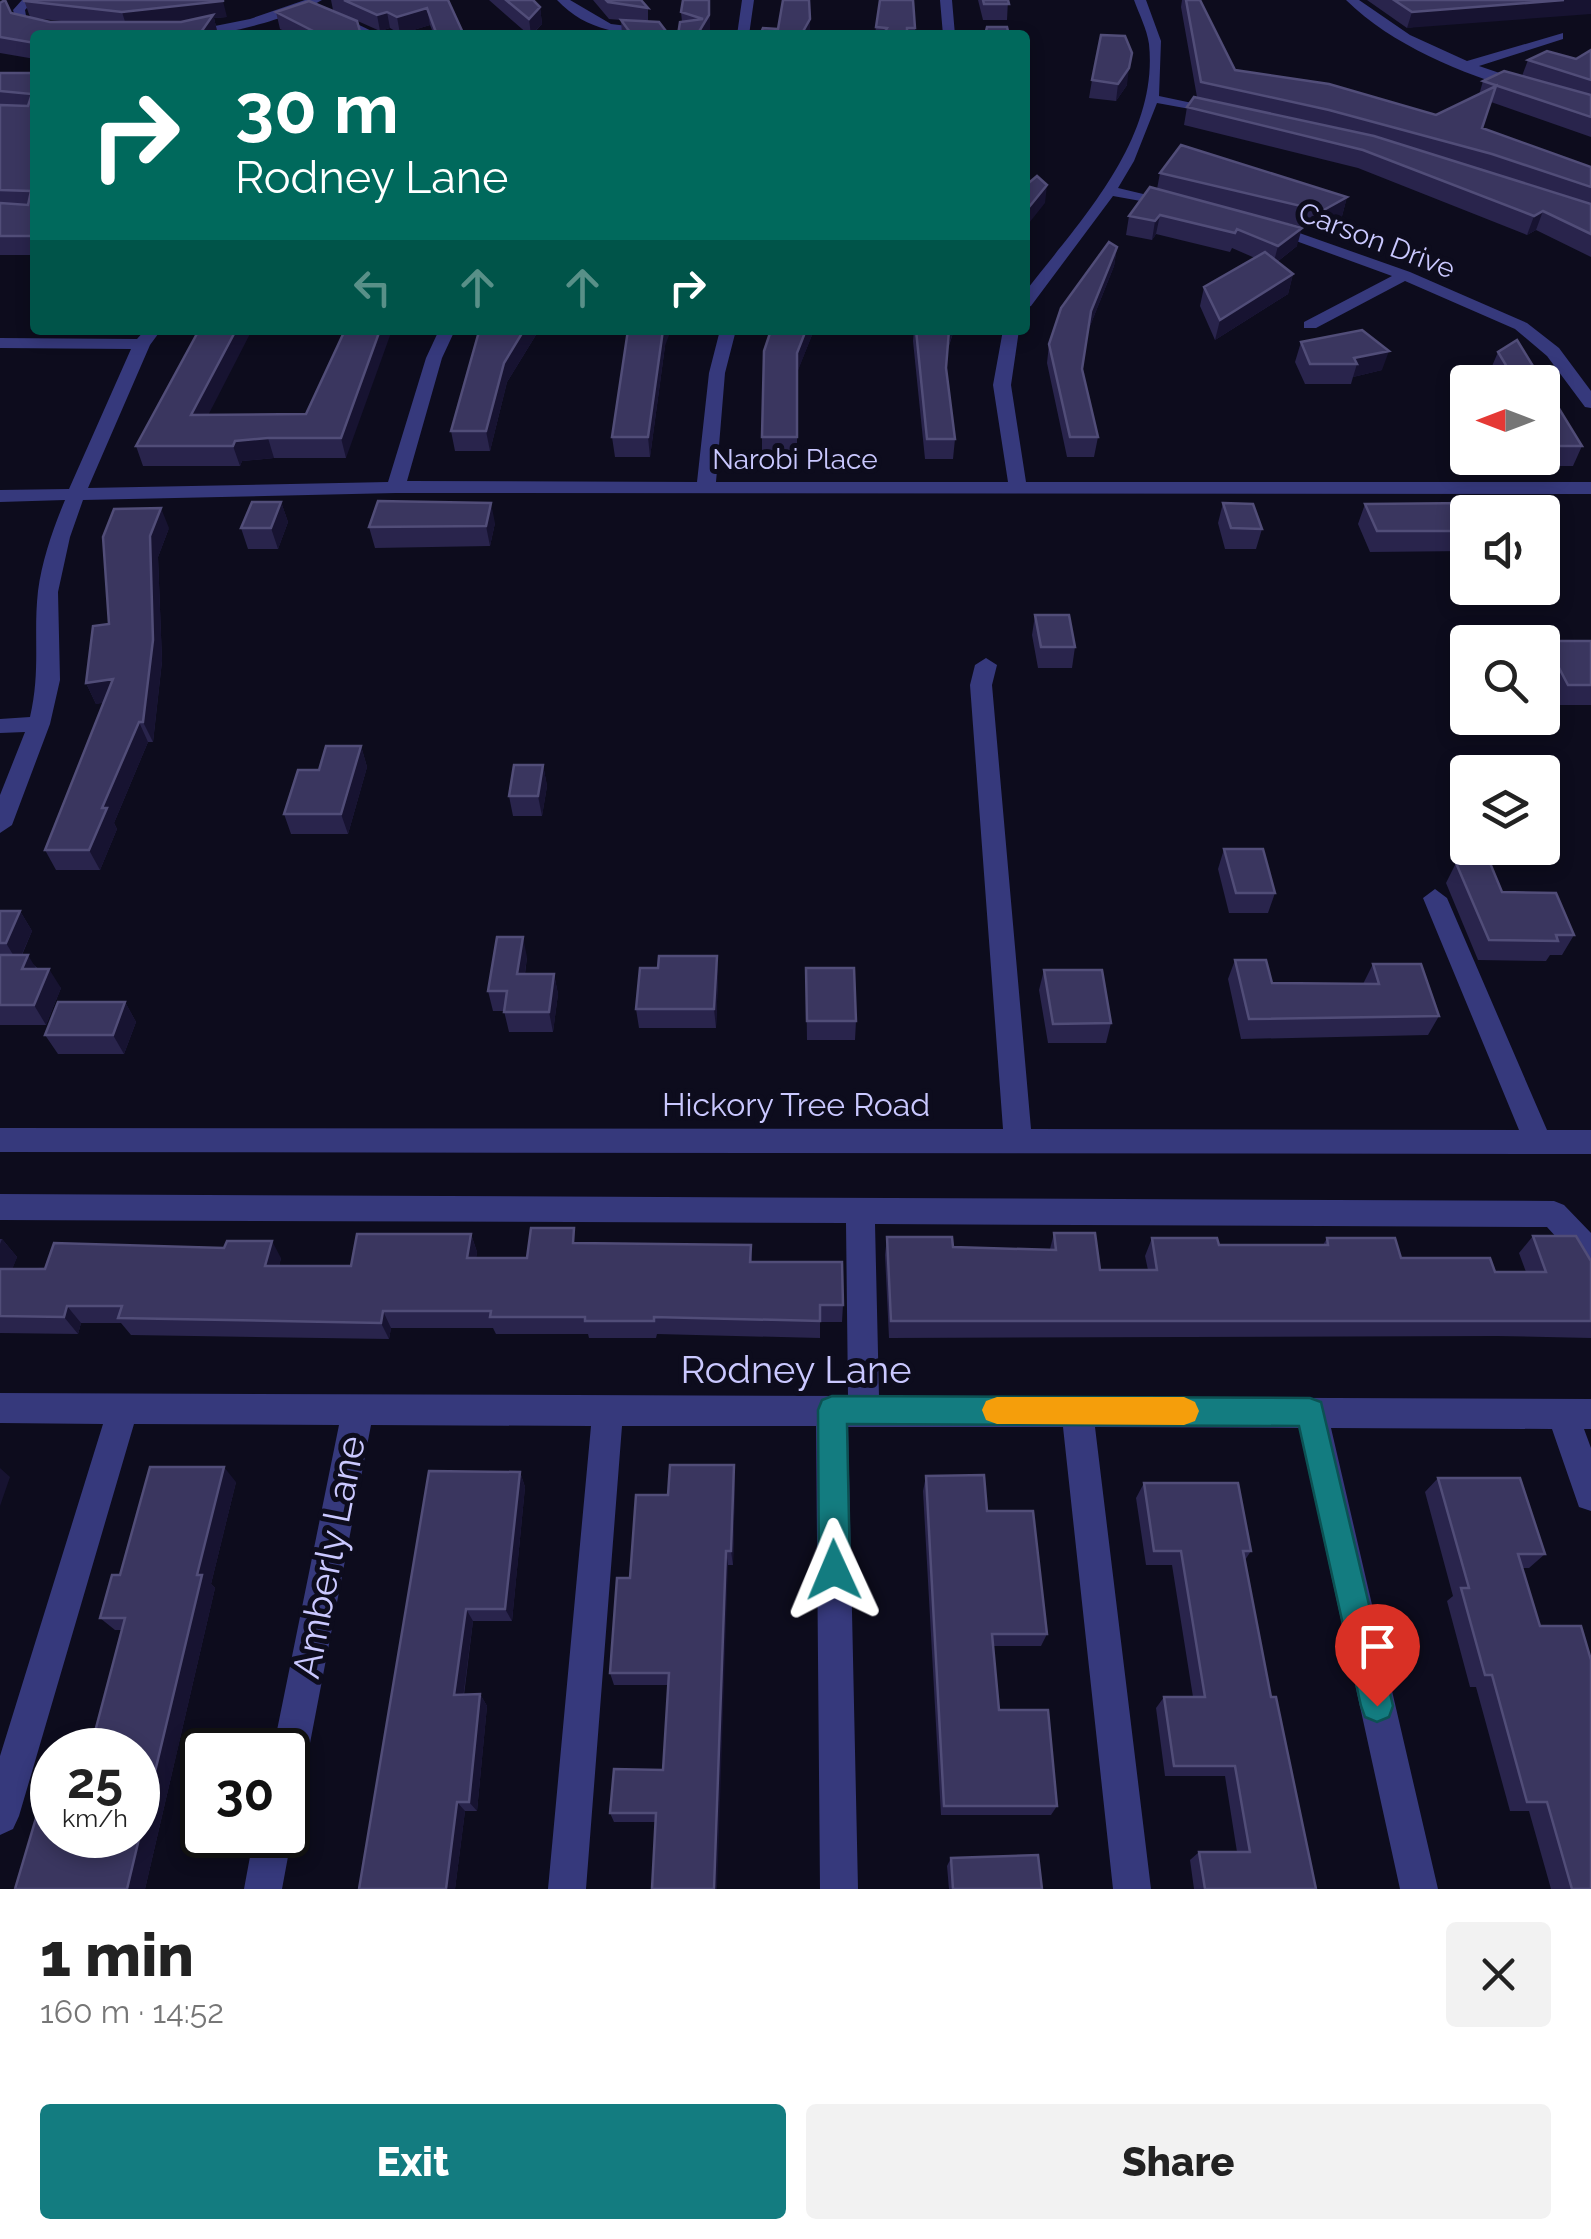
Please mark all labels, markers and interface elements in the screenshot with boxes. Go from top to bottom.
text: 30 m [235,67,399,149]
icon: right [70,70,200,200]
text: Rodney Lane [235,151,508,204]
street label: Carson Drive [1294,196,1460,285]
icon: left [345,260,400,315]
icon: ahead [450,260,505,315]
icon: ahead [555,260,610,315]
icon: right [660,260,715,315]
north arrow [1450,365,1560,475]
map controls [1450,365,1560,865]
street label: Narobi Place [712,443,878,476]
button: sound [1450,495,1560,605]
button: search [1450,625,1560,735]
button: layers [1450,755,1560,865]
street label: Hickory Tree Road [662,1086,930,1123]
street label: Rodney Lane [681,1347,911,1392]
street label: Amberly Lane [283,1432,374,1682]
position arrow [782,1518,886,1622]
pin [1335,1604,1420,1707]
icon: arrive [1350,1619,1405,1674]
speed limit sign: 30 [180,1728,310,1858]
text: 25 [67,1751,123,1810]
text: km/h [62,1803,128,1833]
text: 1 min [40,1920,194,1990]
button: close [1446,1922,1551,2027]
text: 160 m · 14:52 [40,1993,224,2030]
button: Exit [40,2104,786,2219]
button: Share [806,2104,1551,2219]

